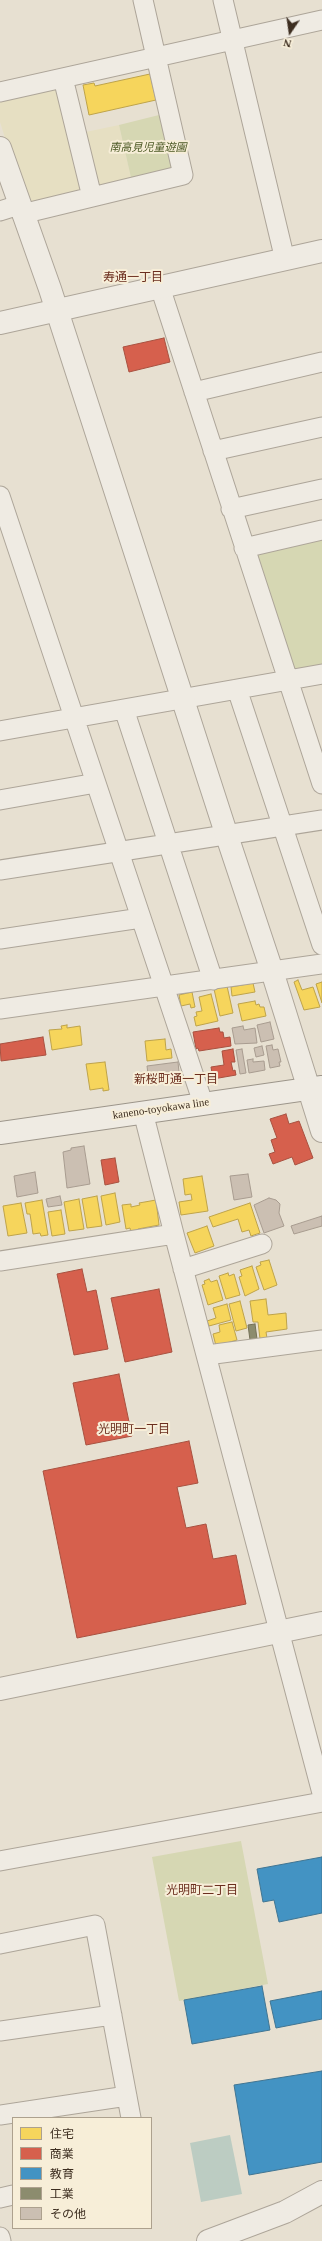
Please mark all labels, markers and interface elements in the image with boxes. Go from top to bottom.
north arrow [270,12,310,52]
text: N [282,37,293,50]
park label: 南高見児童遊園 [110,141,186,155]
district label: 寿通一丁目 [103,271,163,285]
district label: 新桜町通一丁目 [134,1073,218,1087]
street label: kaneno-toyokawa line [112,1096,210,1122]
district label: 光明町一丁目 [98,1423,170,1437]
district label: 光明町二丁目 [166,1884,238,1898]
legend [12,2117,152,2229]
text: 住宅 [50,2127,74,2141]
text: 商業 [50,2147,74,2161]
text: 教育 [50,2167,74,2181]
text: 工業 [50,2187,74,2201]
text: その他 [50,2207,86,2221]

